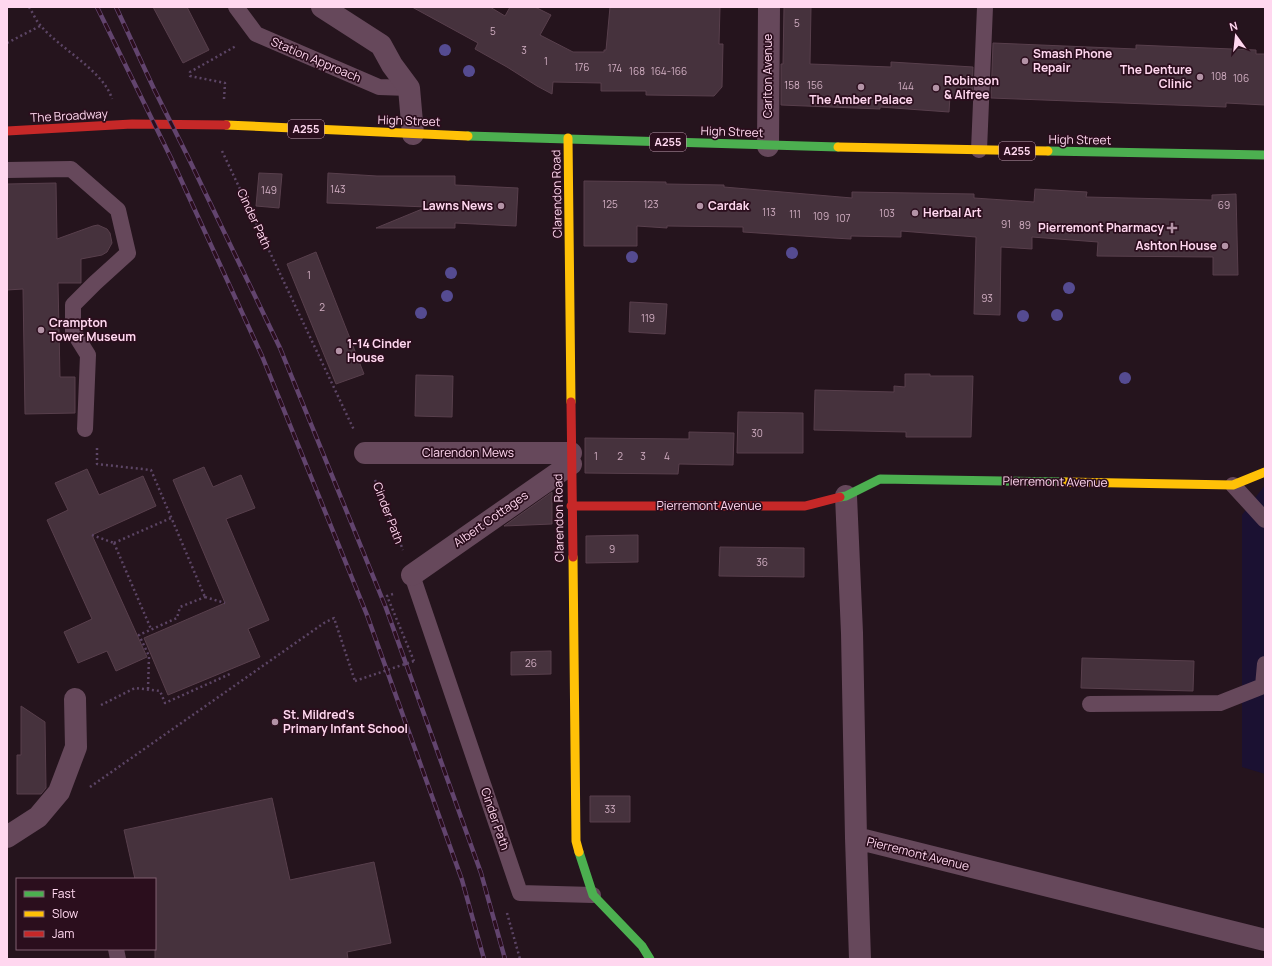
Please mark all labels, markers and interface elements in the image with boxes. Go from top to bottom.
house number: 5 [794,16,800,30]
north arrow [1216,16,1256,56]
text: N [1228,18,1239,34]
house number: 5 [490,24,496,38]
street label: Station Approach [268,33,364,86]
street label: Carlton Avenue [759,34,776,118]
house number: 3 [521,43,527,57]
place label: Smash Phone Repair [1033,45,1112,76]
house number: 1 [544,54,548,68]
marker: Smash Phone Repair [1020,56,1030,66]
house number: 176 [574,60,590,74]
house number: 174 [608,61,622,75]
place label: The Denture Clinic [1120,61,1192,92]
house number: 168 [629,64,645,78]
house number: 164-166 [651,64,687,78]
house number: 108 [1211,69,1227,83]
house number: 106 [1233,71,1249,85]
place label: Robinson & Alfree [944,72,999,103]
marker: The Denture Clinic [1195,72,1205,82]
house number: 158 [784,78,800,92]
house number: 156 [807,78,823,92]
house number: 144 [898,79,914,93]
marker: The Amber Palace [856,82,866,92]
marker: Robinson & Alfree [931,83,941,93]
place label: The Amber Palace [809,91,913,108]
street label: The Broadway [30,105,109,126]
street label: High Street [377,111,441,130]
road number: A255 [288,120,324,138]
street label: High Street [700,122,764,141]
street label: High Street [1048,130,1112,149]
road number: A255 [650,133,686,151]
road number: A255 [999,142,1035,160]
street label: Clarendon Road [547,150,566,238]
house number: 143 [330,182,346,196]
house number: 149 [261,183,277,197]
street label: Cinder Path [233,186,276,252]
place label: Lawns News [422,197,493,214]
house number: 125 [602,197,618,211]
house number: 123 [643,197,659,211]
place label: Cardak [708,197,750,214]
house number: 69 [1218,198,1230,212]
marker: Lawns News [496,201,506,211]
marker: Cardak [695,201,705,211]
place label: Herbal Art [923,204,982,221]
house number: 113 [762,205,776,219]
house number: 103 [879,206,895,220]
house number: 111 [789,207,801,221]
marker: Herbal Art [910,208,920,218]
house number: 109 [813,209,829,223]
house number: 107 [835,211,851,225]
house number: 91 [1001,217,1011,231]
house number: 89 [1019,218,1031,232]
place label: Pierremont Pharmacy [1038,219,1164,236]
marker: Pierremont Pharmacy [1167,223,1177,233]
place label: Ashton House [1135,237,1217,254]
marker: Ashton House [1220,241,1230,251]
house number: 1 [307,268,311,282]
house number: 93 [981,291,993,305]
house number: 2 [319,300,325,314]
house number: 119 [641,311,655,325]
place label: Crampton Tower Museum [49,314,136,345]
marker: Crampton Tower Museum [36,325,46,335]
place label: 1-14 Cinder House [347,335,412,366]
marker: 1-14 Cinder House [334,346,344,356]
house number: 30 [751,426,763,440]
street label: Clarendon Mews [422,444,514,461]
house number: 1 [594,449,598,463]
house number: 2 [617,449,623,463]
house number: 3 [640,449,646,463]
house number: 4 [664,449,670,463]
street label: Pierremont Avenue [1002,472,1108,491]
street label: Clarendon Road [549,474,568,562]
street label: Cinder Path [369,479,408,546]
street label: Albert Cottages [450,486,532,551]
street label: Pierremont Avenue [656,497,762,514]
house number: 9 [609,542,615,556]
house number: 36 [756,555,768,569]
house number: 26 [525,656,537,670]
place label: St. Mildred's Primary Infant School [283,706,408,737]
marker: St. Mildred's Primary Infant School [270,717,280,727]
street label: Cinder Path [477,785,514,852]
house number: 33 [604,802,616,816]
street label: Pierremont Avenue [865,833,971,874]
legend [16,878,156,950]
text: Fast [52,885,76,902]
text: Slow [52,905,78,922]
text: Jam [52,925,74,942]

